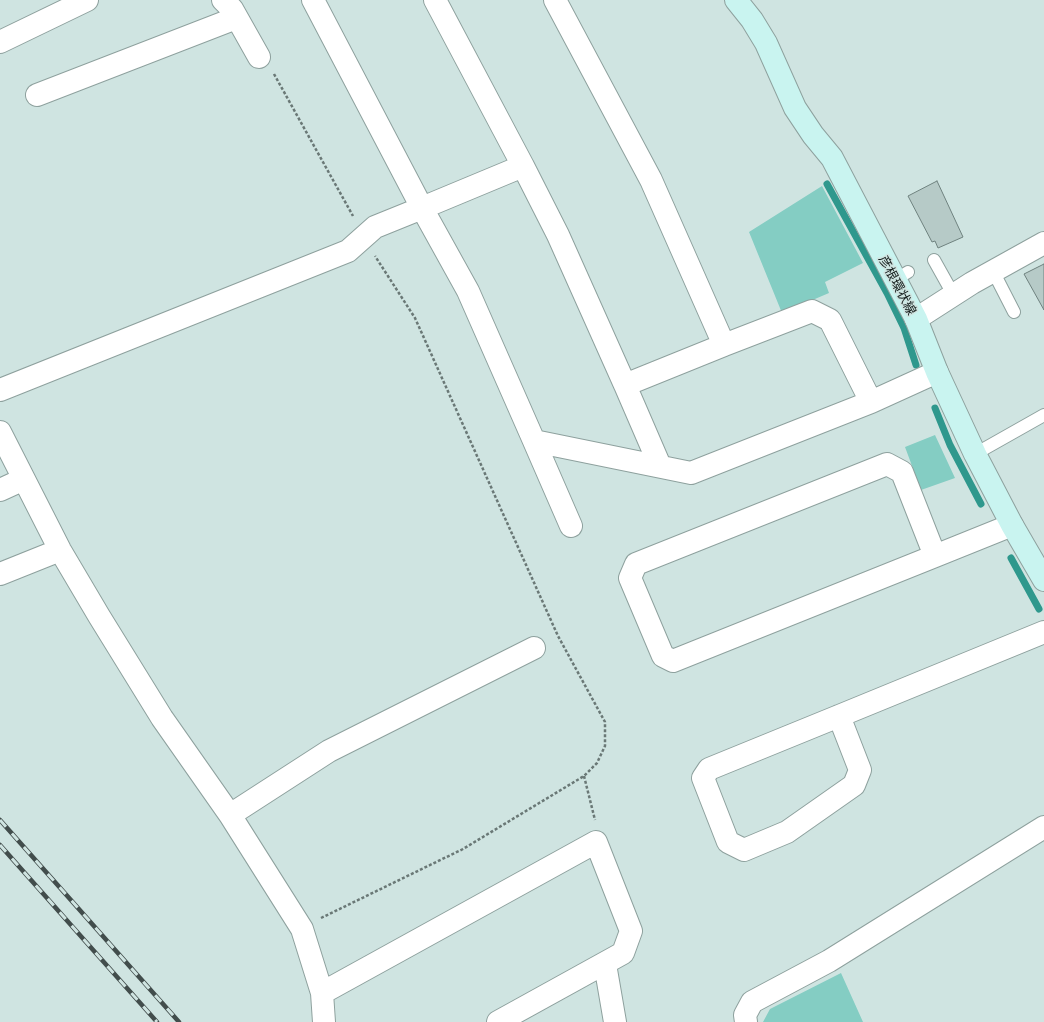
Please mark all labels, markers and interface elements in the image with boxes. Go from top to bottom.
street label: 彦根環状線 [876,253,920,317]

